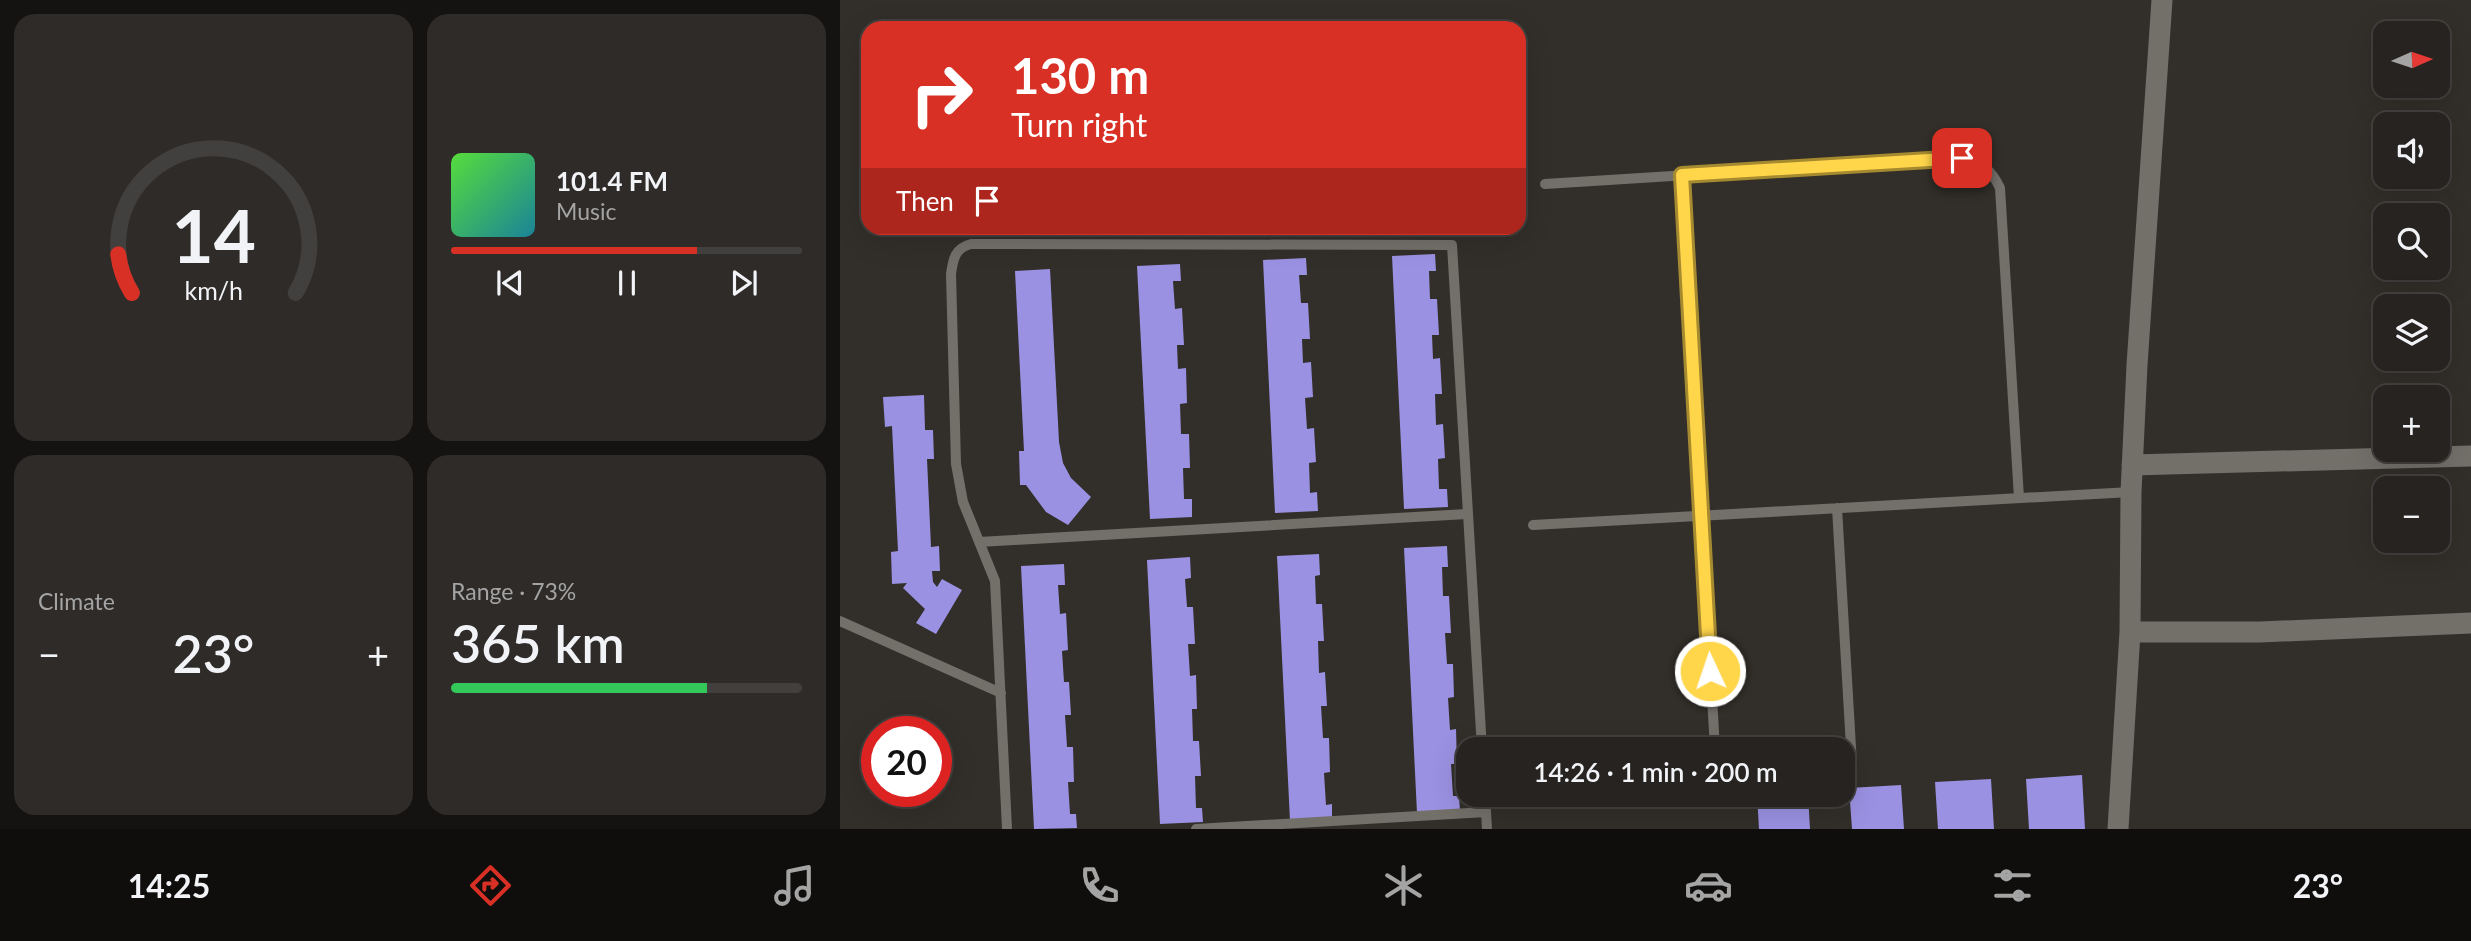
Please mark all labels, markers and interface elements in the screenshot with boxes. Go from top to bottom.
north arrow [2373,21,2450,98]
map controls [2373,21,2450,553]
text: 130 m [1011,46,1149,104]
icon: right [896,49,987,140]
text: Turn right [1011,105,1147,144]
button: sound [2373,112,2450,189]
pin [1932,128,1992,188]
icon: arrive [1943,139,1981,177]
text: 101.4 FM [556,165,668,197]
icon: arrive [968,182,1006,220]
text: Then [896,185,954,217]
text: 14 [171,192,256,280]
text: Music [556,197,616,225]
button: search [2373,203,2450,280]
icon: previous [491,264,529,302]
icon: pause [608,264,646,302]
icon: next [725,264,763,302]
text: km/h [184,275,243,305]
button: layers [2373,294,2450,371]
button: + [2373,385,2450,462]
button: − [2373,476,2450,553]
text: Range · 73% [451,577,576,605]
text: Climate [38,587,115,615]
text: 365 km [451,612,625,674]
text: 23° [173,622,254,684]
text: − [38,631,60,677]
text: + [367,631,389,677]
position arrow [1673,634,1747,708]
speed limit sign: 20 [861,716,952,807]
text: 14:26 · 1 min · 200 m [1533,756,1778,788]
icon: directions [466,861,515,910]
icon: music [770,861,819,910]
icon: phone [1075,861,1124,910]
icon: climate [1379,861,1428,910]
icon: car [1684,861,1733,910]
icon: filters [1988,861,2037,910]
text: 14:25 [128,866,210,905]
text: 23° [2293,866,2343,905]

